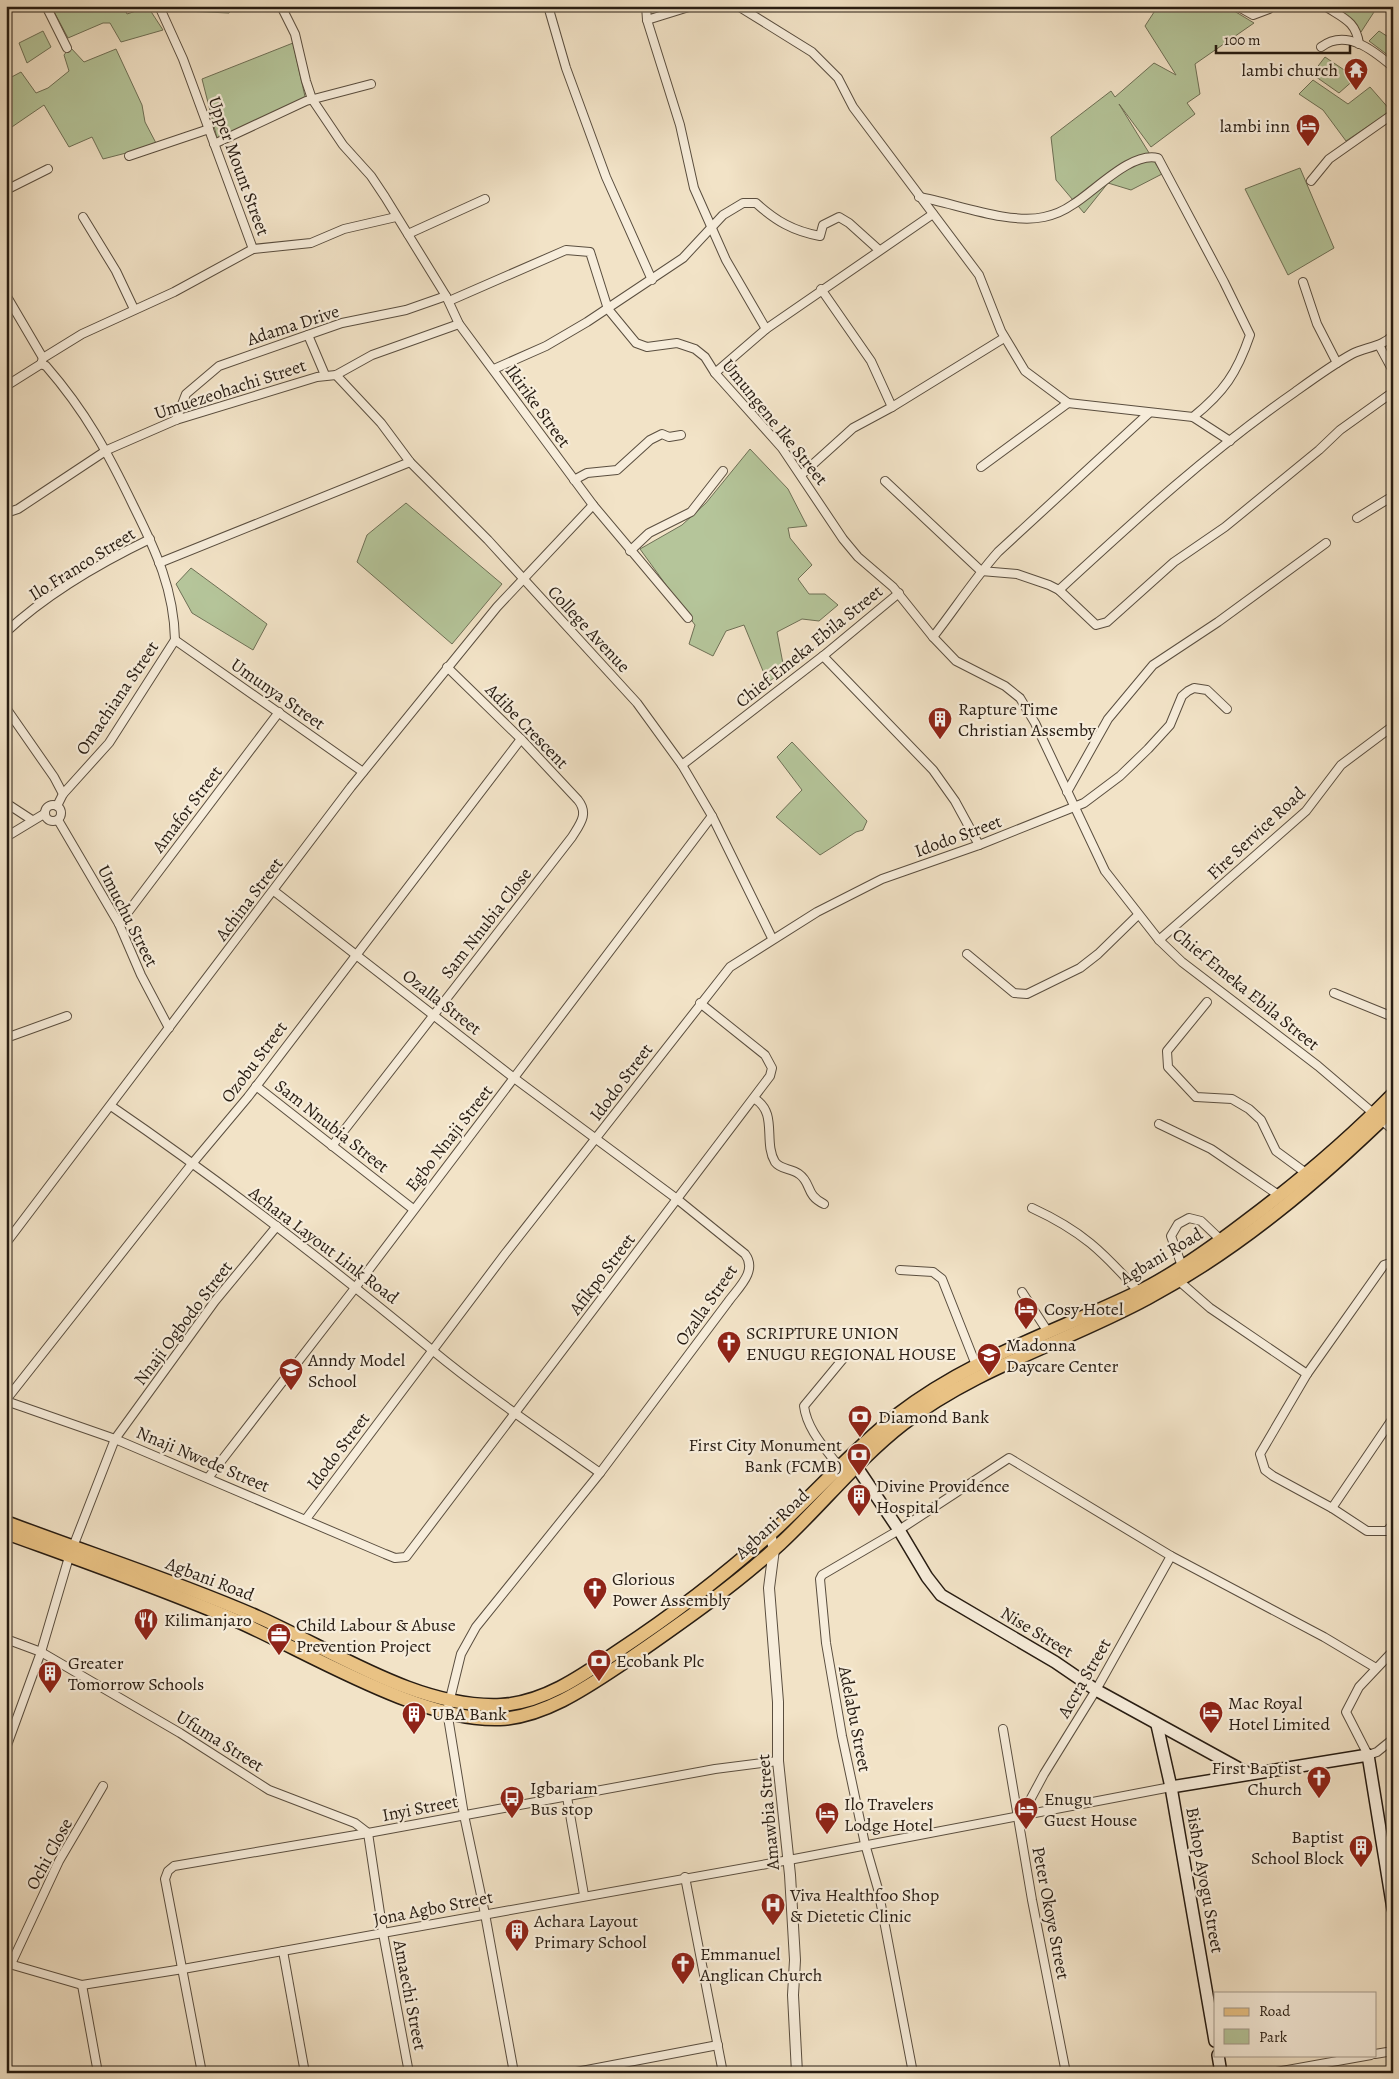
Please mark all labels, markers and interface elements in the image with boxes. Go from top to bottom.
scale bar [1216,22,1350,54]
text: 100 m [1224,30,1261,50]
temple icon: lambi church [1343,57,1369,91]
place label: lambi church [1242,58,1338,82]
street label: Upper Mount Street [203,93,275,239]
hotel icon: lambi inn [1295,113,1321,147]
place label: lambi inn [1220,114,1290,138]
street label: Adama Drive [243,299,342,351]
street label: Umuezeohachi Street [151,353,309,425]
street label: Umungene Ike Street [717,354,833,490]
street label: Ikirike Street [500,360,576,452]
street label: Ilo Franco Street [24,522,140,606]
street label: Chief Emeka Ebila Street [730,579,888,713]
street label: College Avenue [542,580,636,678]
street label: Omachiana Street [70,636,164,760]
street label: Umunya Street [226,653,330,735]
street label: Adibe Crescent [479,677,574,774]
place label: Rapture Time Christian Assemby [958,697,1097,742]
building icon: Rapture Time Christian Assemby [927,706,953,740]
street label: Amafor Street [146,761,228,858]
street label: Fire Service Road [1202,781,1311,885]
street label: Idodo Street [911,809,1005,863]
street label: Achina Street [209,852,288,946]
street label: Umuchu Street [92,861,164,971]
street label: Sam Nnubia Close [435,863,537,983]
street label: Chief Emeka Ebila Street [1167,922,1325,1056]
street label: Ozalla Street [398,964,487,1040]
street label: Ozobu Street [215,1016,293,1108]
street label: Idodo Street [584,1038,658,1126]
street label: Sam Nnubia Street [270,1074,394,1178]
street label: Egbo Nnaji Street [400,1080,498,1196]
street label: Achara Layout Link Road [243,1180,404,1309]
street label: Agbani Road [1114,1222,1207,1291]
street label: Afikpo Street [563,1228,641,1320]
street label: Nnaji Ogbodo Street [128,1256,238,1390]
street label: Ozalla Street [669,1260,743,1350]
hotel icon: Cosy Hotel [1013,1296,1039,1330]
place label: Cosy Hotel [1044,1297,1124,1321]
place label: SCRIPTURE UNION ENUGU REGIONAL HOUSE [746,1321,956,1366]
church icon: SCRIPTURE UNION ENUGU REGIONAL HOUSE [716,1330,742,1364]
place label: Madonna Daycare Center [1006,1333,1118,1378]
school or university icon: Madonna Daycare Center [976,1342,1002,1376]
place label: Anndy Model School [307,1348,406,1393]
school or university icon: Anndy Model School [278,1357,304,1391]
bank icon: Diamond Bank [847,1404,873,1438]
place label: Diamond Bank [878,1405,989,1429]
street label: Idodo Street [301,1407,375,1495]
street label: Nnaji Nwede Street [133,1420,273,1498]
place label: First City Monument Bank (FCMB) [689,1433,842,1478]
bank icon: First City Monument Bank (FCMB) [846,1442,872,1476]
place label: Divine Providence Hospital [876,1474,1010,1519]
street label: Agbani Road [729,1483,814,1565]
building icon: Divine Providence Hospital [846,1483,872,1517]
street label: Agbani Road [161,1551,258,1607]
place label: Glorious Power Assembly [612,1567,731,1612]
church icon: Glorious Power Assembly [582,1576,608,1610]
street label: Nise Street [996,1601,1078,1663]
restaurant icon: Kilimanjaro [133,1607,159,1641]
place label: Kilimanjaro [164,1608,252,1632]
place label: Child Labour & Abuse Prevention Project [296,1613,456,1658]
office icon: Child Labour & Abuse Prevention Project [266,1622,292,1656]
street label: Accra Street [1051,1634,1116,1723]
bank icon: Ecobank Plc [586,1648,612,1682]
place label: Ecobank Plc [616,1649,704,1673]
place label: Greater Tomorrow Schools [68,1651,204,1696]
building icon: Greater Tomorrow Schools [37,1660,63,1694]
street label: Adelabu Street [833,1663,877,1774]
place label: Mac Royal Hotel Limited [1228,1691,1330,1736]
hotel icon: Mac Royal Hotel Limited [1198,1700,1224,1734]
building icon: UBA Bank [401,1701,427,1735]
place label: UBA Bank [432,1702,507,1726]
street label: Ufuma Street [172,1705,268,1777]
street label: Amawbia Street [751,1753,785,1872]
place label: First Baptist Church [1212,1756,1302,1801]
church icon: First Baptist Church [1306,1765,1332,1799]
place label: Igbariam Bus stop [530,1776,598,1821]
bus stop icon: Igbariam Bus stop [499,1785,525,1819]
place label: Enugu Guest House [1044,1787,1137,1832]
street label: Inyi Street [380,1789,460,1827]
place label: Ilo Travelers Lodge Hotel [844,1792,934,1837]
hotel icon: Enugu Guest House [1013,1796,1039,1830]
hotel icon: Ilo Travelers Lodge Hotel [814,1801,840,1835]
street label: Bishop Ayogu Street [1180,1805,1230,1955]
street label: Ochi Close [20,1814,78,1894]
place label: Baptist School Block [1251,1825,1344,1870]
building icon: Baptist School Block [1348,1834,1374,1868]
street label: Peter Okoye Street [1026,1844,1076,1982]
place label: Viva Healthfoo Shop & Dietetic Clinic [789,1883,939,1928]
street label: Jona Agbo Street [371,1885,495,1931]
hospital icon: Viva Healthfoo Shop & Dietetic Clinic [760,1892,786,1926]
place label: Achara Layout Primary School [533,1909,647,1954]
building icon: Achara Layout Primary School [504,1918,530,1952]
street label: Amaechi Street [387,1937,432,2052]
place label: Emmanuel Anglican Church [699,1942,823,1987]
church icon: Emmanuel Anglican Church [670,1951,696,1985]
legend [1214,1992,1376,2056]
text: Road [1259,2001,1291,2021]
text: Park [1259,2027,1288,2047]

